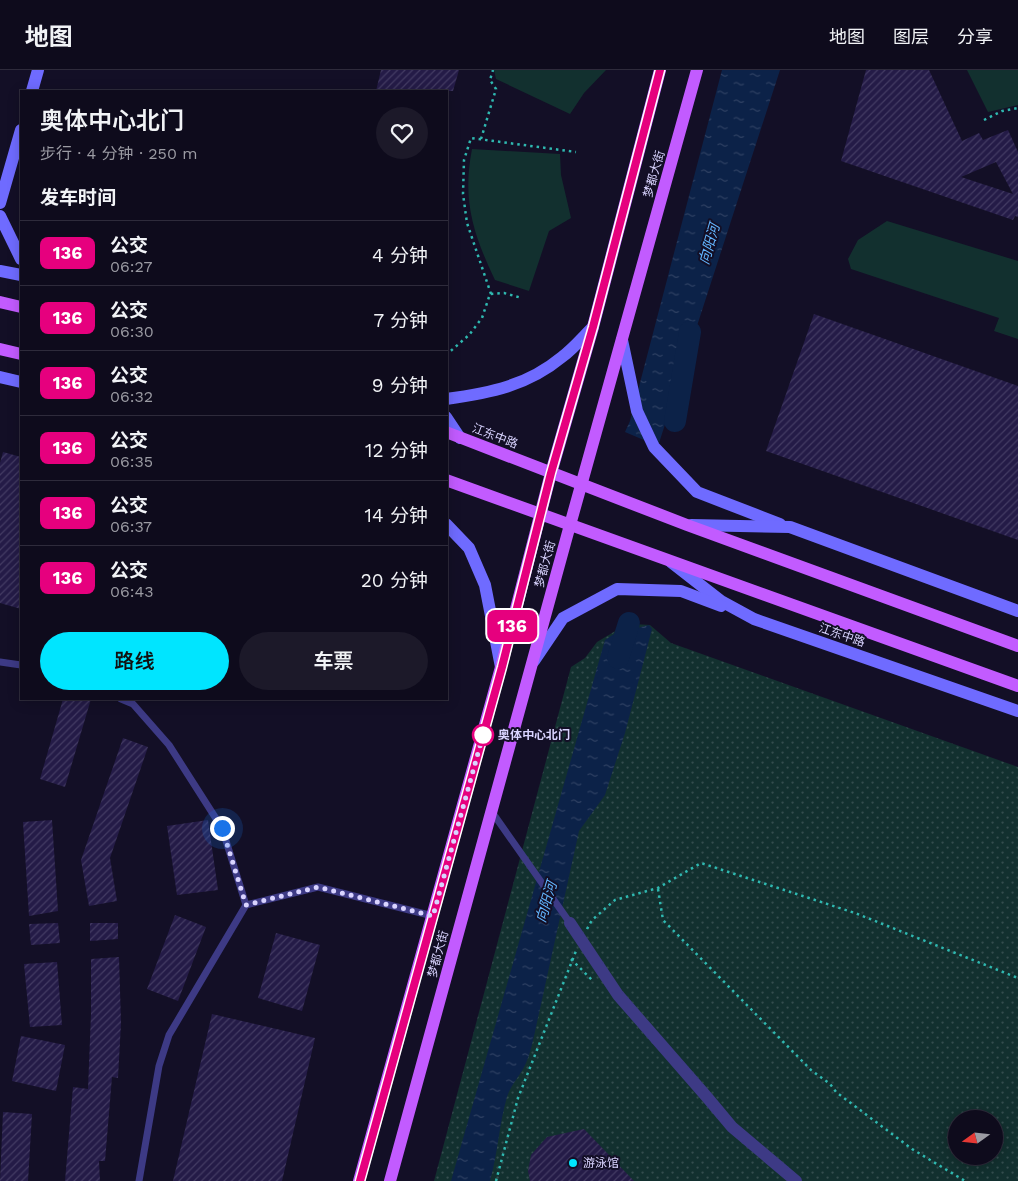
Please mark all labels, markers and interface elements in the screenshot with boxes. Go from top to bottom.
text: 地图 [25,23,73,51]
text: 地图 [829,26,865,47]
text: 图层 [893,26,929,47]
text: 分享 [957,26,993,47]
text: 奥体中心北门 [40,107,184,135]
button: heart [376,107,428,159]
text: 步行 · 4 分钟 · 250 m [40,144,198,163]
street label: 梦都大街 [641,149,667,199]
text: 发车时间 [40,186,116,209]
water label: 向阳河 [696,219,723,266]
text: 公交 [110,234,148,257]
text: 136 [53,242,82,263]
text: 4 分钟 [372,244,428,267]
text: 06:27 [110,257,152,276]
text: 公交 [110,299,148,322]
text: 136 [53,307,82,328]
text: 7 分钟 [373,309,428,332]
text: 06:30 [110,322,154,341]
text: 公交 [110,364,148,387]
text: 136 [53,372,82,393]
text: 9 分钟 [372,374,428,397]
text: 06:32 [110,387,153,406]
street label: 江东中路 [470,421,520,451]
text: 公交 [110,429,148,452]
text: 136 [53,437,82,458]
text: 12 分钟 [365,439,428,462]
text: 06:35 [110,452,153,471]
text: 公交 [110,494,148,517]
text: 136 [53,502,82,523]
text: 14 分钟 [365,504,428,527]
text: 06:37 [110,517,152,536]
street label: 梦都大街 [532,539,558,589]
text: 公交 [110,559,148,582]
text: 136 [53,567,82,588]
text: 20 分钟 [361,569,428,592]
text: 06:43 [110,582,154,601]
line badge: 136 [483,610,541,642]
text: 136 [497,615,527,636]
street label: 江东中路 [817,621,867,649]
button: 路线 [40,632,229,690]
button: 车票 [239,632,428,690]
marker: 奥体中心北门 [472,724,494,746]
place label: 奥体中心北门 [498,728,570,742]
your location [210,816,235,841]
water label: 向阳河 [532,877,561,924]
street label: 梦都大街 [425,929,451,979]
north arrow [948,1110,1002,1165]
map controls [948,1110,1003,1165]
place label: 游泳馆 [583,1156,619,1170]
marker: 游泳馆 [567,1157,579,1169]

